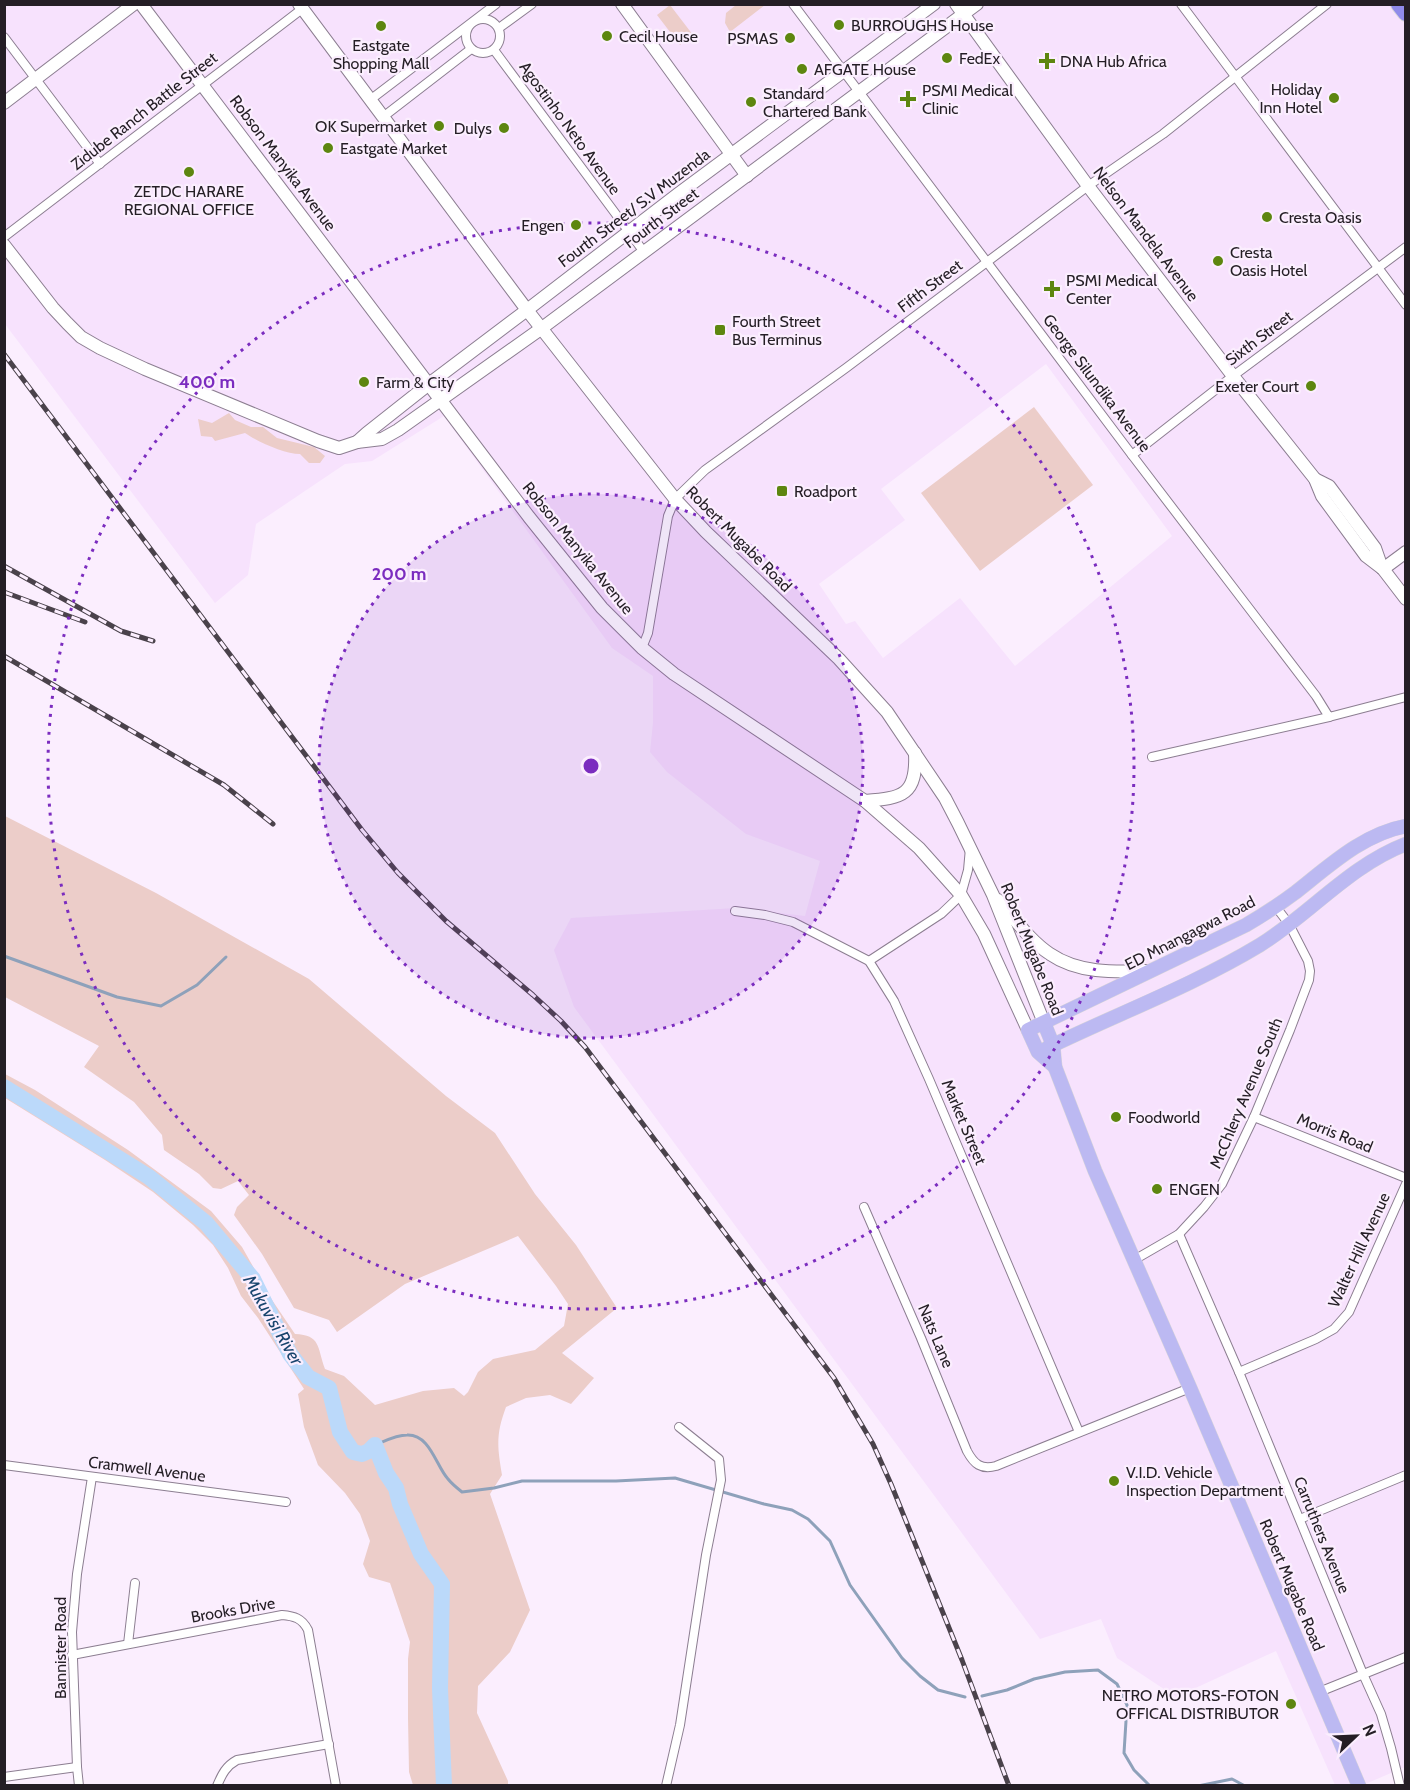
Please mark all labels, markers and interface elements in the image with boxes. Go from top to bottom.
place label: BURROUGHS House [851,16,993,35]
marker: BURROUGHS House [832,18,846,32]
marker: Eastgate Shopping Mall [374,19,388,33]
place label: Cecil House [619,27,698,46]
marker: Cecil House [600,29,614,43]
place label: PSMAS [727,29,778,48]
marker: PSMAS [783,31,797,45]
place label: Eastgate Shopping Mall [333,36,430,73]
street label: Zidube Ranch Battle Street [67,48,221,174]
place label: FedEx [959,49,1000,68]
marker: FedEx [940,51,954,65]
marker: DNA Hub Africa [1038,52,1056,70]
place label: DNA Hub Africa [1060,52,1167,71]
street label: Agostinho Neto Avenue [515,58,625,198]
place label: AFGATE House [814,60,916,79]
marker: AFGATE House [795,62,809,76]
place label: Holiday Inn Hotel [1260,80,1322,117]
place label: PSMI Medical Clinic [922,81,1013,118]
place label: Standard Chartered Bank [763,84,867,121]
marker: PSMI Medical Clinic [899,90,917,108]
street label: Robson Manyika Avenue [226,91,340,235]
marker: Holiday Inn Hotel [1327,91,1341,105]
marker: Standard Chartered Bank [744,95,758,109]
place label: OK Supermarket [315,117,428,136]
marker: OK Supermarket [432,119,446,133]
place label: Dulys [454,119,492,138]
marker: Dulys [497,121,511,135]
place label: Eastgate Market [340,139,448,158]
marker: Eastgate Market [321,141,335,155]
street label: Fourth Street/ S.V Muzenda [554,145,714,271]
street label: Nelson Mandela Avenue [1089,163,1203,305]
marker: ZETDC HARARE REGIONAL OFFICE [182,165,196,179]
place label: ZETDC HARARE REGIONAL OFFICE [124,182,254,219]
street label: Fourth Street [620,184,702,252]
place label: Cresta Oasis [1279,208,1362,227]
marker: Cresta Oasis [1260,210,1274,224]
place label: Engen [521,216,564,235]
marker: Engen [569,218,583,232]
place label: Cresta Oasis Hotel [1230,243,1307,280]
marker: Cresta Oasis Hotel [1211,254,1225,268]
street label: Fifth Street [894,255,966,316]
place label: PSMI Medical Center [1066,271,1157,308]
marker: PSMI Medical Center [1043,280,1061,298]
street label: Sixth Street [1222,306,1297,369]
street label: George Silundika Avenue [1039,310,1155,456]
place label: Fourth Street Bus Terminus [732,312,822,349]
marker: Fourth Street Bus Terminus [713,323,727,337]
text: 400 m [179,371,235,393]
place label: Farm & City [376,373,454,392]
marker: Farm & City [357,375,371,389]
place label: Exeter Court [1215,377,1300,396]
marker: Exeter Court [1304,379,1318,393]
street label: Robson Manyika Avenue [519,478,637,618]
street label: Robert Mugabe Road [682,482,796,596]
place label: Roadport [794,482,857,501]
marker: Roadport [775,484,789,498]
text: 200 m [372,563,426,585]
centre of rings [581,756,601,776]
street label: Robert Mugabe Road [997,880,1067,1018]
street label: ED Mnangagwa Road [1122,892,1258,974]
street label: McChlery Avenue South [1206,1015,1286,1171]
street label: Market Street [938,1077,991,1168]
place label: Foodworld [1128,1108,1200,1127]
street label: Morris Road [1294,1109,1376,1157]
marker: Foodworld [1109,1110,1123,1124]
place label: ENGEN [1169,1180,1220,1199]
marker: ENGEN [1150,1182,1164,1196]
street label: Walter Hill Avenue [1324,1190,1394,1310]
water label: Mukuvisi River [238,1270,308,1370]
street label: Nats Lane [914,1301,958,1371]
street label: Cramwell Avenue [87,1452,207,1486]
place label: V.I.D. Vehicle Inspection Department [1126,1463,1284,1500]
marker: V.I.D. Vehicle Inspection Department [1107,1474,1121,1488]
street label: Carruthers Avenue [1290,1474,1354,1596]
street label: Robert Mugabe Road [1256,1516,1328,1654]
street label: Brooks Drive [189,1593,277,1627]
street label: Bannister Road [51,1597,70,1699]
place label: NETRO MOTORS-FOTON OFFICAL DISTRIBUTOR [1102,1686,1279,1723]
marker: NETRO MOTORS-FOTON OFFICAL DISTRIBUTOR [1284,1697,1298,1711]
north arrow [1326,1706,1386,1766]
text: N [1358,1721,1380,1739]

